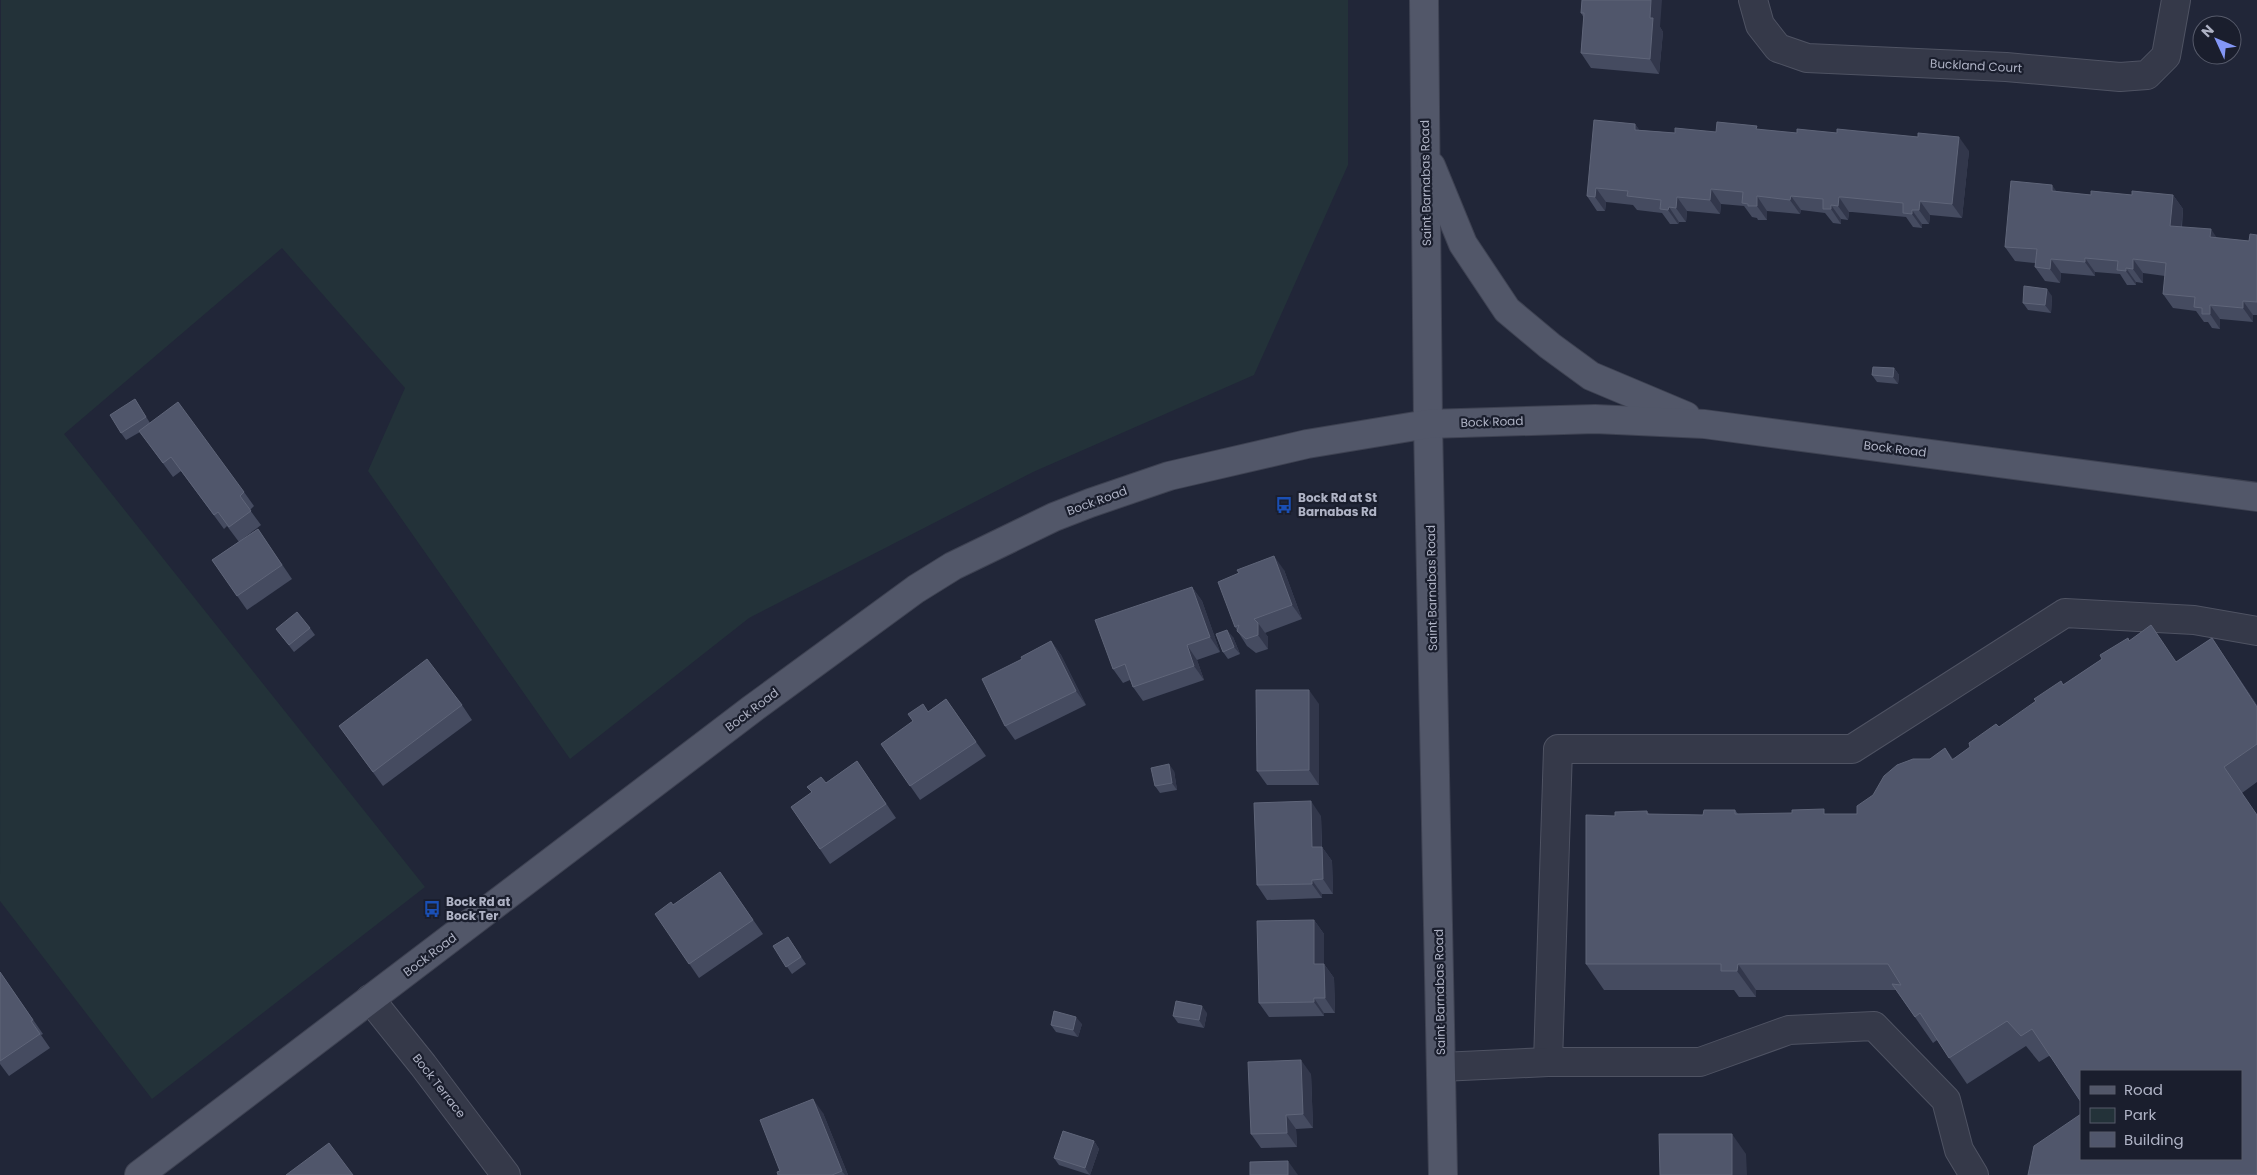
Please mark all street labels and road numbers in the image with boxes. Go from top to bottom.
street label: Buckland Court [1930,55,2022,76]
street label: Saint Barnabas Road [1416,120,1435,246]
street label: Bock Road [1460,412,1524,431]
street label: Bock Road [1863,436,1927,461]
street label: Bock Road [1064,482,1129,519]
street label: Saint Barnabas Road [1422,525,1441,651]
street label: Bock Road [721,684,782,735]
street label: Bock Road [399,929,460,980]
street label: Saint Barnabas Road [1430,929,1449,1055]
street label: Bock Terrace [409,1050,470,1121]

